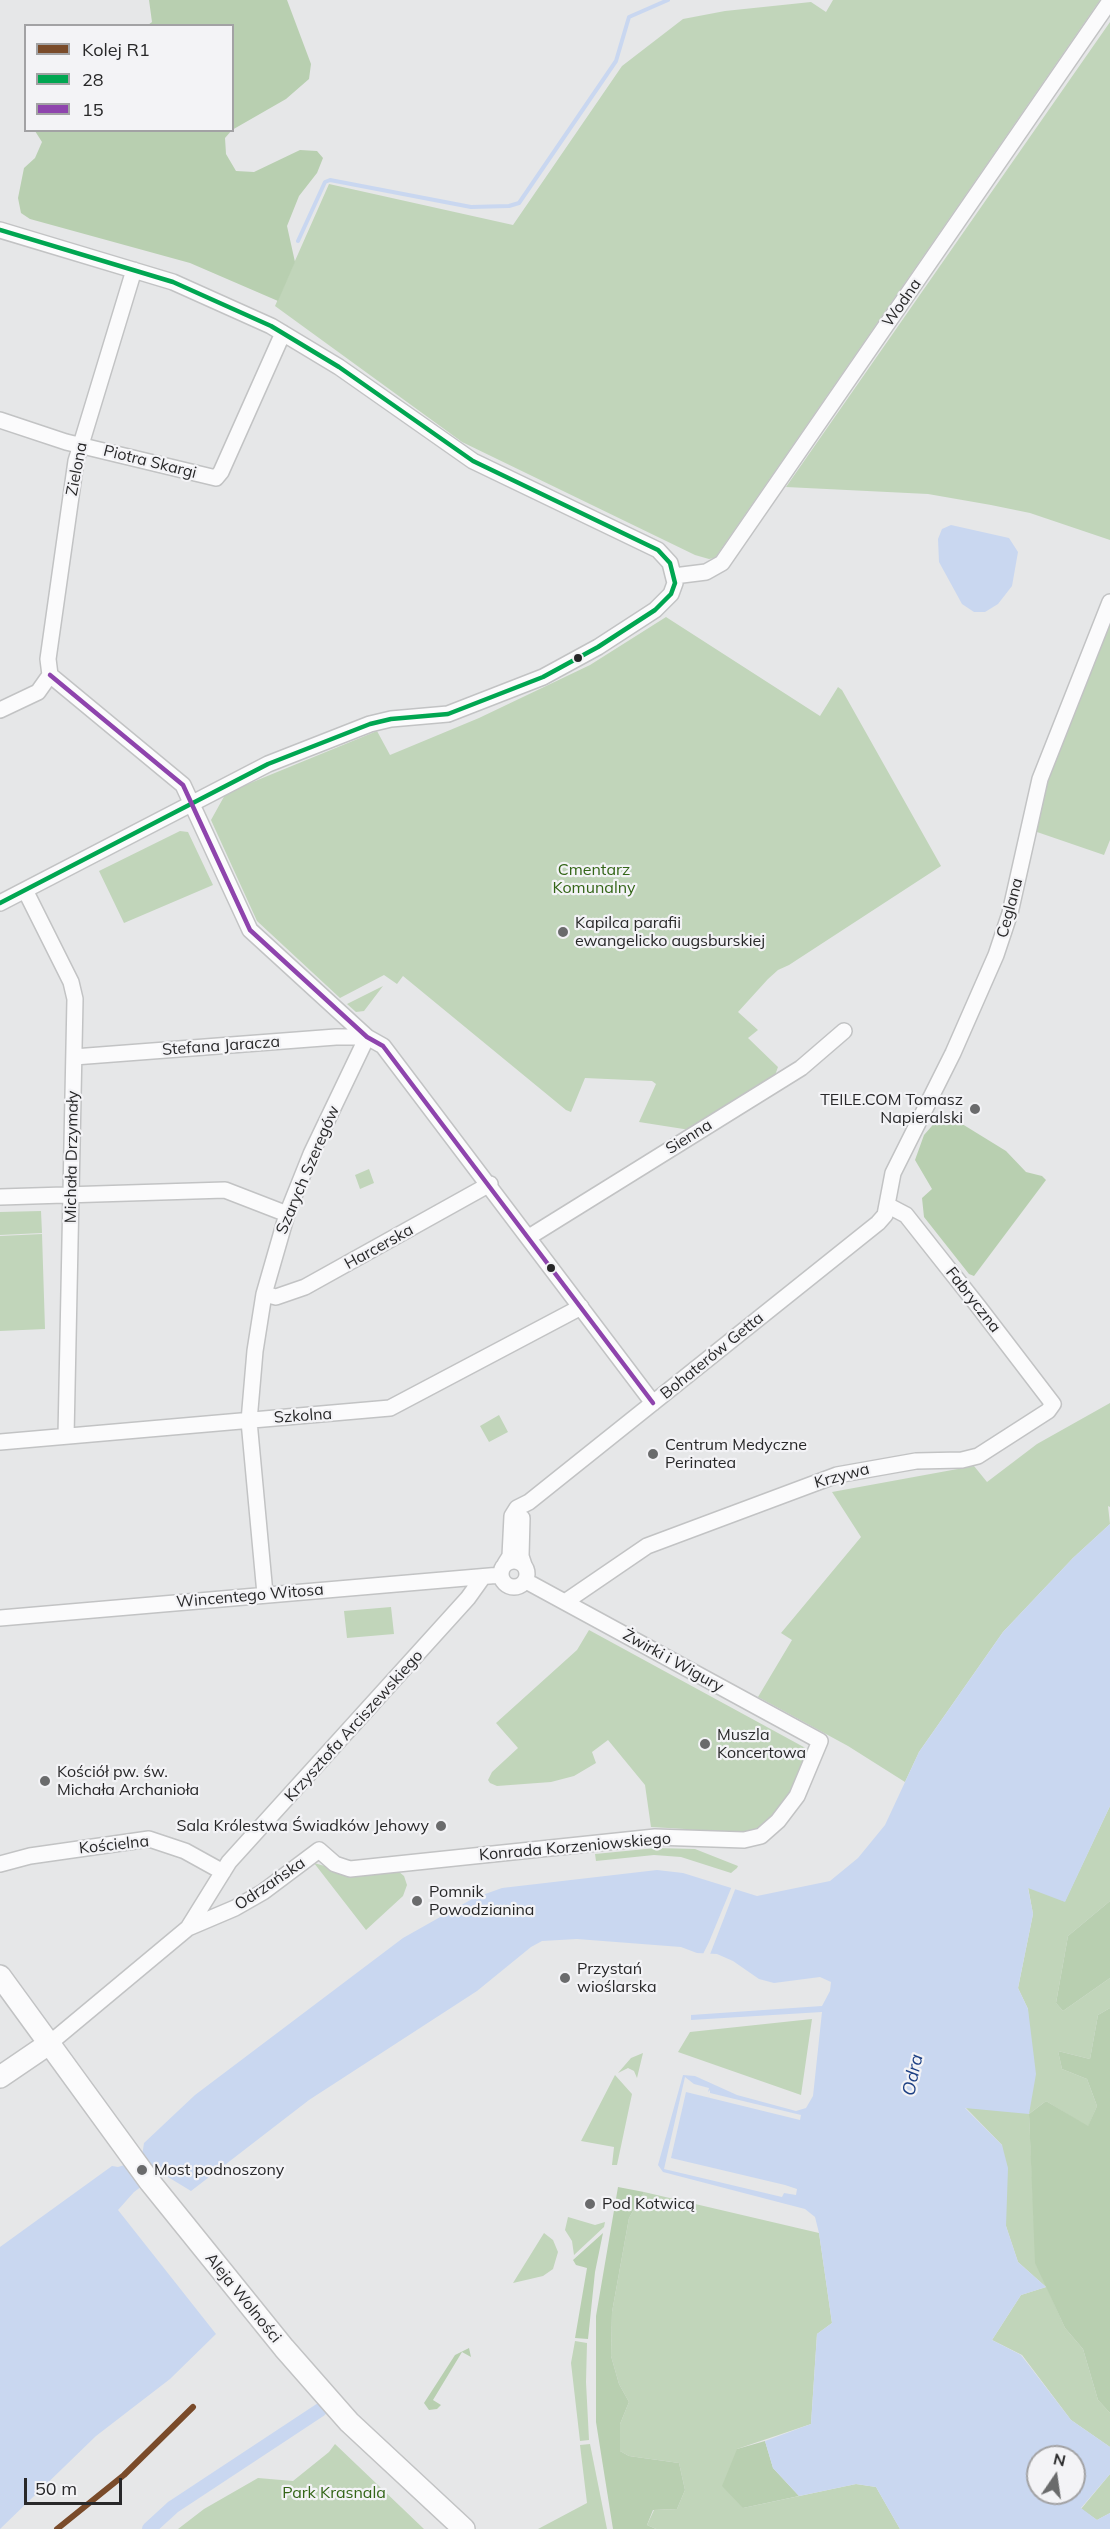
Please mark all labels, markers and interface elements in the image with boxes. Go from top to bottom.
legend [24,24,234,132]
text: Kolej R1 [82,38,150,61]
text: 28 [82,68,104,91]
text: 15 [82,98,104,121]
street label: Wodna [878,275,926,331]
street label: Zielona [62,441,92,497]
street label: Piotra Skargi [101,441,199,483]
unlabelled marker [572,652,584,664]
park label: Cmentarz Komunalny [553,860,635,898]
street label: Ceglana [993,876,1027,940]
place label: Kapilca parafii ewangelicko augsburskiej [575,913,765,951]
marker: Kapilca parafii ewangelicko augsburskiej [556,925,570,939]
street label: Stefana Jaracza [161,1032,281,1060]
place label: TEILE.COM Tomasz Napieralski [820,1090,963,1128]
street label: Michała Drzymały [61,1091,83,1223]
marker: TEILE.COM Tomasz Napieralski [968,1102,982,1116]
street label: Szarych Szeregów [272,1103,344,1237]
street label: Sienna [662,1115,716,1159]
street label: Harcerska [341,1220,417,1274]
unlabelled marker [545,1262,557,1274]
street label: Fabryczna [942,1263,1004,1337]
street label: Bohaterów Getta [657,1309,767,1403]
street label: Szkolna [273,1404,333,1428]
place label: Centrum Medyczne Perinatea [665,1435,807,1473]
marker: Centrum Medyczne Perinatea [646,1447,660,1461]
street label: Krzywa [812,1459,872,1493]
street label: Wincentego Witosa [176,1580,324,1612]
street label: Żwirki i Wigury [619,1625,727,1697]
street label: Krzysztofa Arciszewskiego [281,1646,427,1806]
place label: Muszla Koncertowa [717,1725,806,1763]
marker: Muszla Koncertowa [698,1737,712,1751]
place label: Kościół pw. św. Michała Archanioła [57,1762,199,1800]
marker: Kościół pw. św. Michała Archanioła [38,1774,52,1788]
place label: Sala Królestwa Świadków Jehowy [176,1816,429,1836]
marker: Sala Królestwa Świadków Jehowy [434,1819,448,1833]
street label: Konrada Korzeniowskiego [478,1829,672,1865]
street label: Kościelna [78,1832,150,1858]
street label: Odrzańska [231,1853,309,1915]
place label: Pomnik Powodzianina [429,1882,534,1920]
marker: Pomnik Powodzianina [410,1894,424,1908]
place label: Przystań wioślarska [577,1959,657,1997]
marker: Przystań wioślarska [558,1971,572,1985]
water label: Odra [898,2052,928,2098]
place label: Most podnoszony [154,2160,284,2180]
marker: Most podnoszony [135,2163,149,2177]
place label: Pod Kotwicą [602,2194,695,2214]
marker: Pod Kotwicą [583,2197,597,2211]
street label: Aleja Wolności [201,2249,285,2347]
north arrow [1026,2445,1086,2505]
text: N [1051,2448,1068,2471]
scale bar [27,2466,124,2504]
text: 50 m [35,2477,77,2500]
park label: Park Krasnala [282,2483,386,2503]

